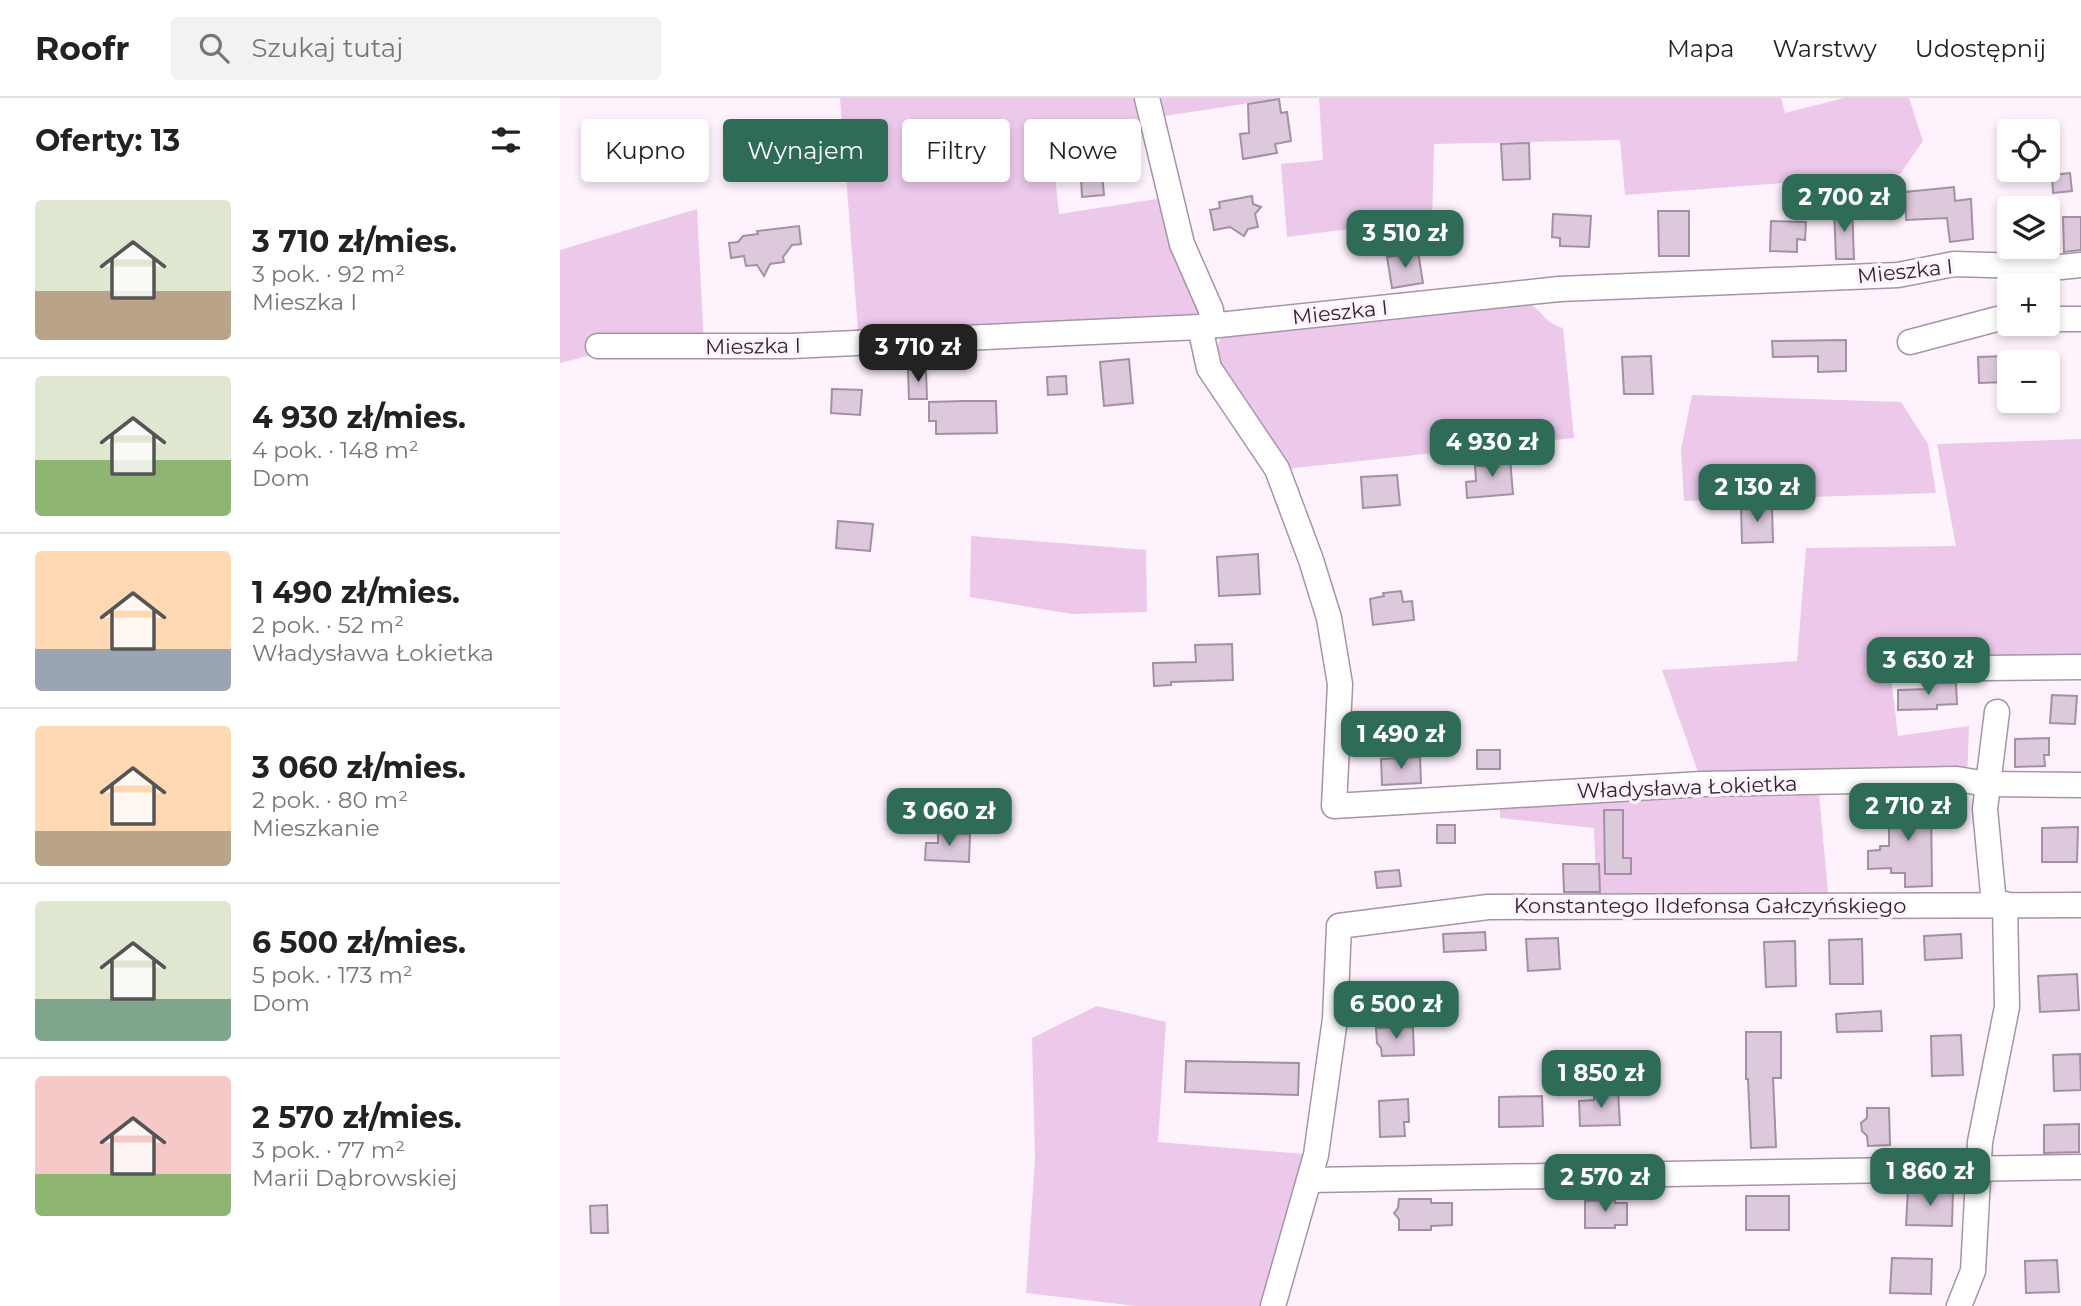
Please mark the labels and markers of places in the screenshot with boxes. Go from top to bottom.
pin: 2 700 zł [1772,174,1916,234]
pin: 3 510 zł [1333,211,1477,270]
pin: 3 710 zł [846,324,990,384]
pin: 4 930 zł [1420,420,1564,479]
pin: 2 130 zł [1685,464,1829,524]
pin: 3 630 zł [1856,638,2000,697]
pin: 1 490 zł [1329,712,1473,771]
pin: 2 710 zł [1836,784,1980,843]
pin: 3 060 zł [877,788,1021,848]
pin: 6 500 zł [1324,982,1468,1041]
pin: 1 850 zł [1529,1051,1673,1110]
pin: 1 860 zł [1858,1148,2002,1208]
pin: 2 570 zł [1533,1154,1677,1214]

